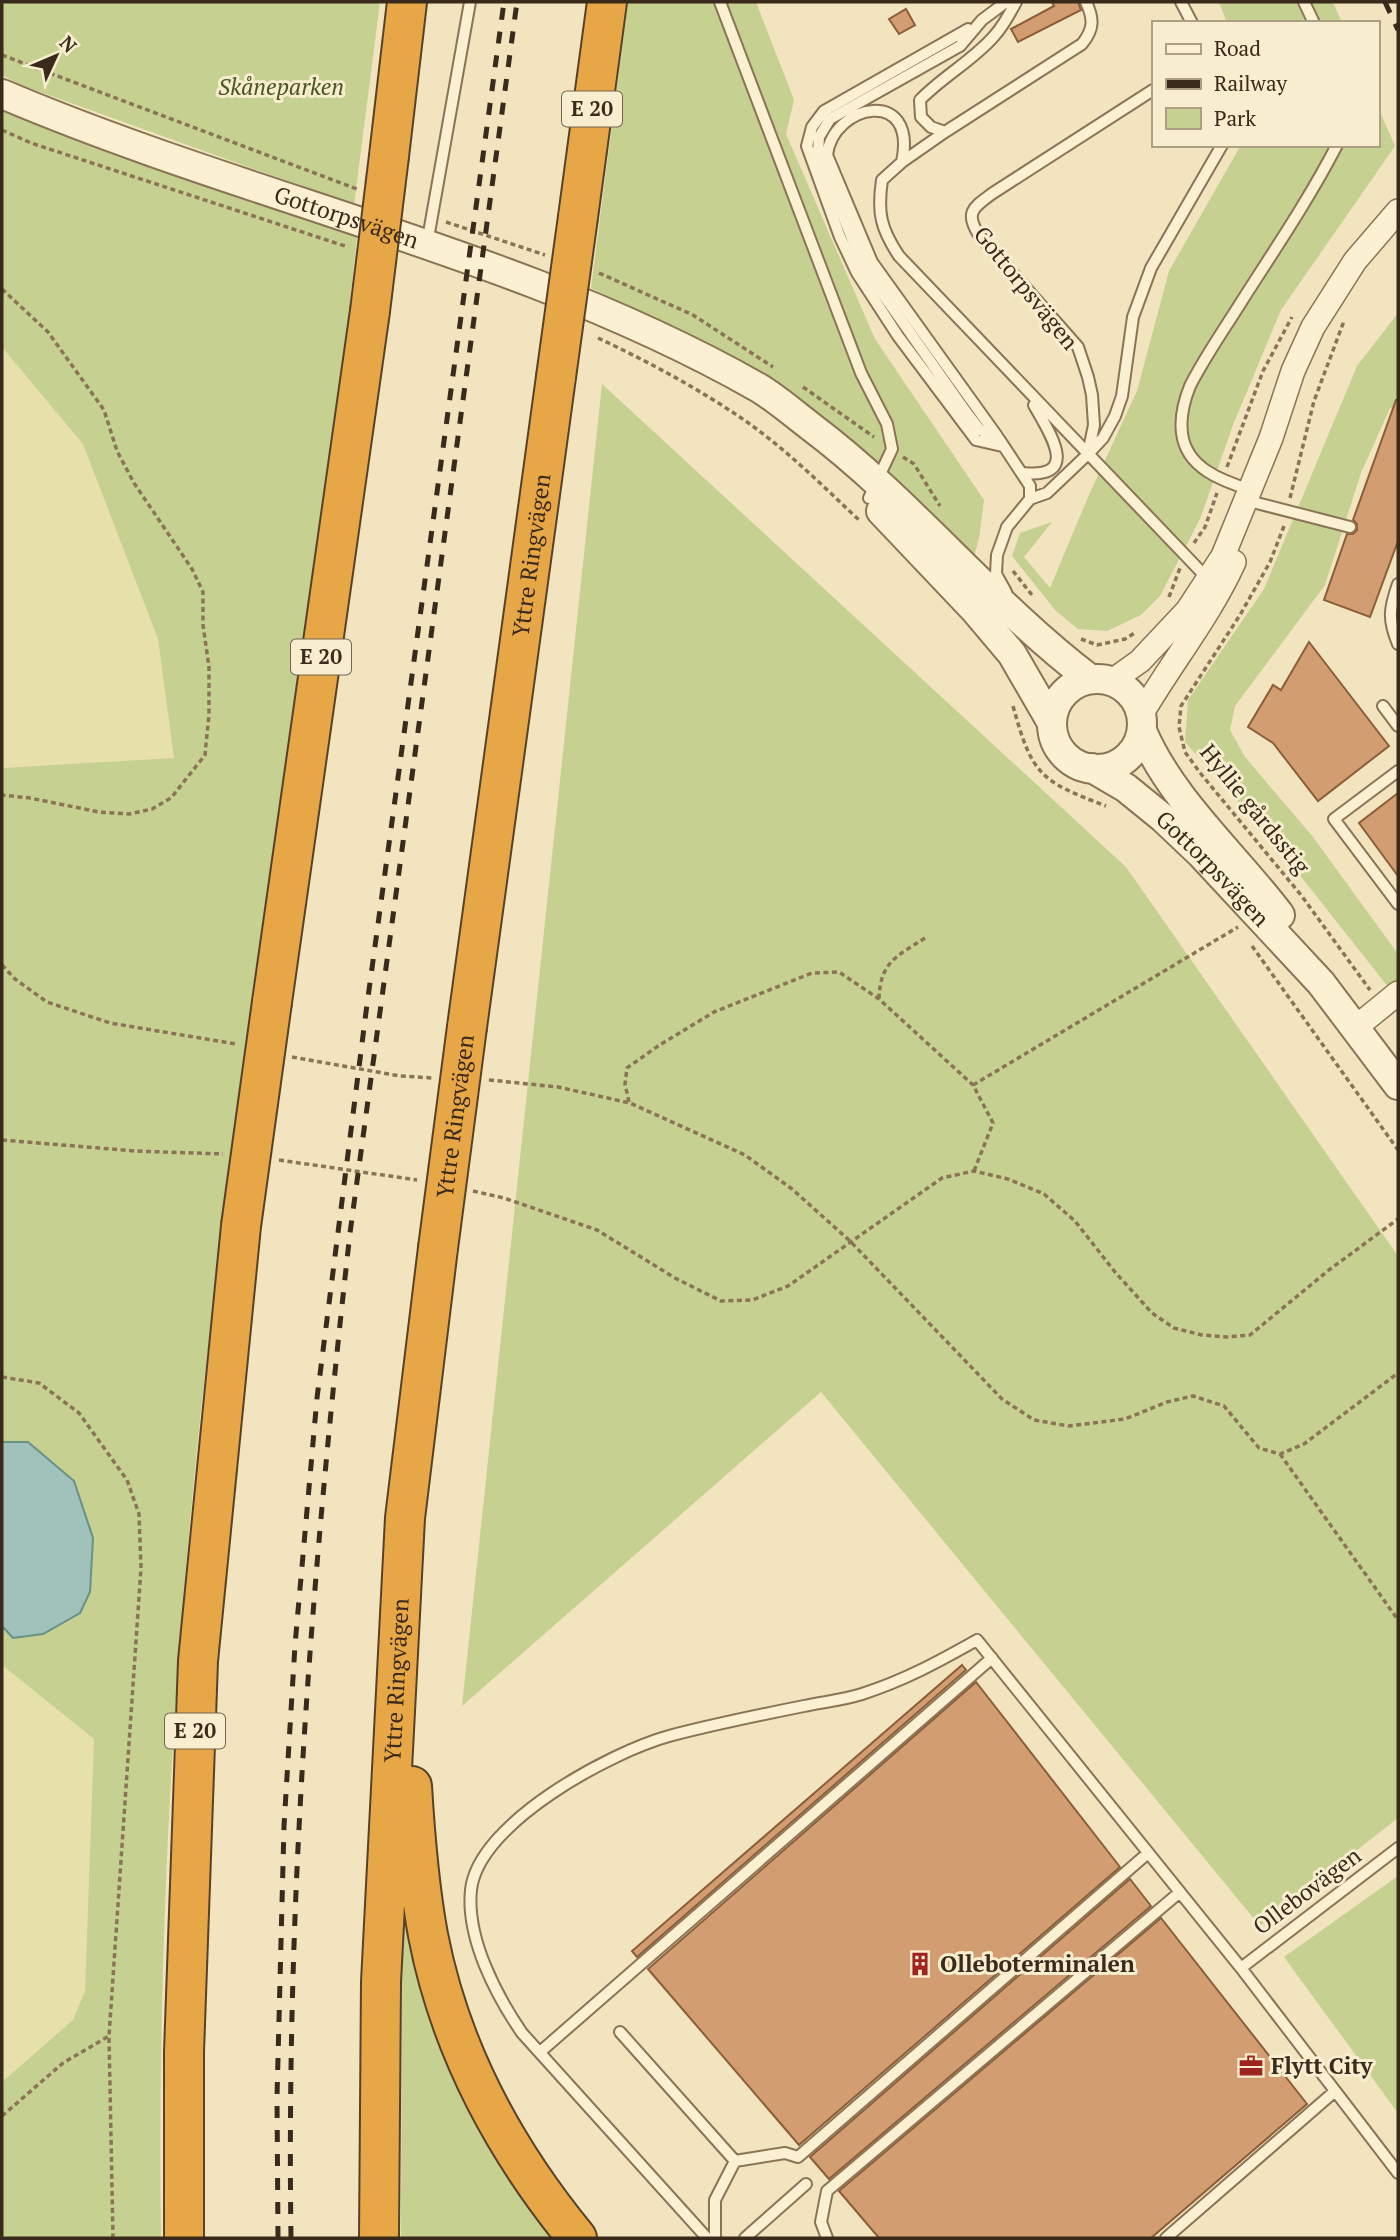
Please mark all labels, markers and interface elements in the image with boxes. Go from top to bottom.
north arrow [21,21,91,91]
legend [1152,21,1379,147]
text: N [55,30,83,58]
text: Road [1214,34,1261,62]
text: Railway [1214,69,1288,97]
park label: Skåneparken [218,71,344,102]
road number: E 20 [562,92,622,126]
text: Park [1214,104,1256,132]
street label: Gottorpsvägen [270,178,423,256]
street label: Gottorpsvägen [967,219,1086,356]
street label: Yttre Ringvägen [505,471,558,639]
road number: E 20 [291,640,351,674]
street label: Hyllie gårdsstig [1193,737,1318,881]
street label: Gottorpsvägen [1150,803,1277,933]
street label: Yttre Ringvägen [429,1032,481,1200]
street label: Yttre Ringvägen [376,1597,416,1763]
road number: E 20 [165,1714,225,1748]
street label: Ollebovägen [1246,1840,1367,1941]
place label: Olleboterminalen [940,1948,1135,1979]
building icon: Olleboterminalen [906,1950,934,1978]
place label: Flytt City [1271,2050,1373,2081]
office icon: Flytt City [1237,2052,1265,2080]

